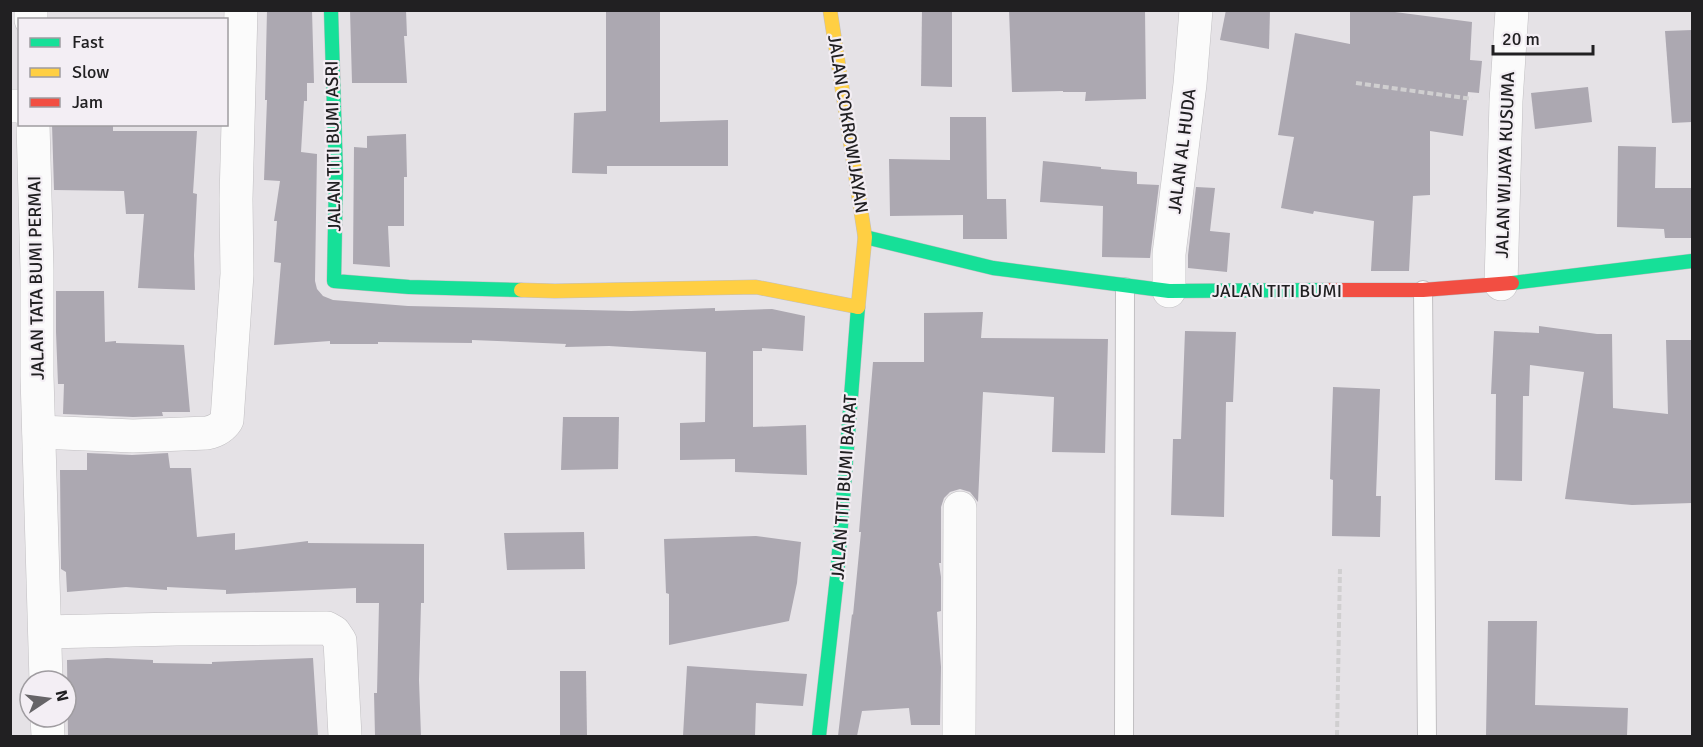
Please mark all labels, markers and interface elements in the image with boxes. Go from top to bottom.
legend [18,18,228,126]
scale bar [1493,18,1594,56]
text: 20 m [1502,28,1540,50]
text: Fast [72,31,104,53]
street label: JALAN COKROWIJAYAN [823,33,873,215]
street label: JALAN TITI BUMI ASRI [321,60,345,232]
text: Slow [72,61,109,83]
street label: JALAN WIJAYA KUSUMA [1491,71,1519,259]
street label: JALAN AL HUDA [1163,87,1201,215]
text: Jam [72,91,103,113]
street label: JALAN TATA BUMI PERMAI [23,176,49,380]
street label: JALAN TITI BUMI [1212,280,1342,302]
street label: JALAN TITI BUMI BARAT [827,394,861,580]
north arrow [18,669,78,729]
text: N [51,688,73,704]

